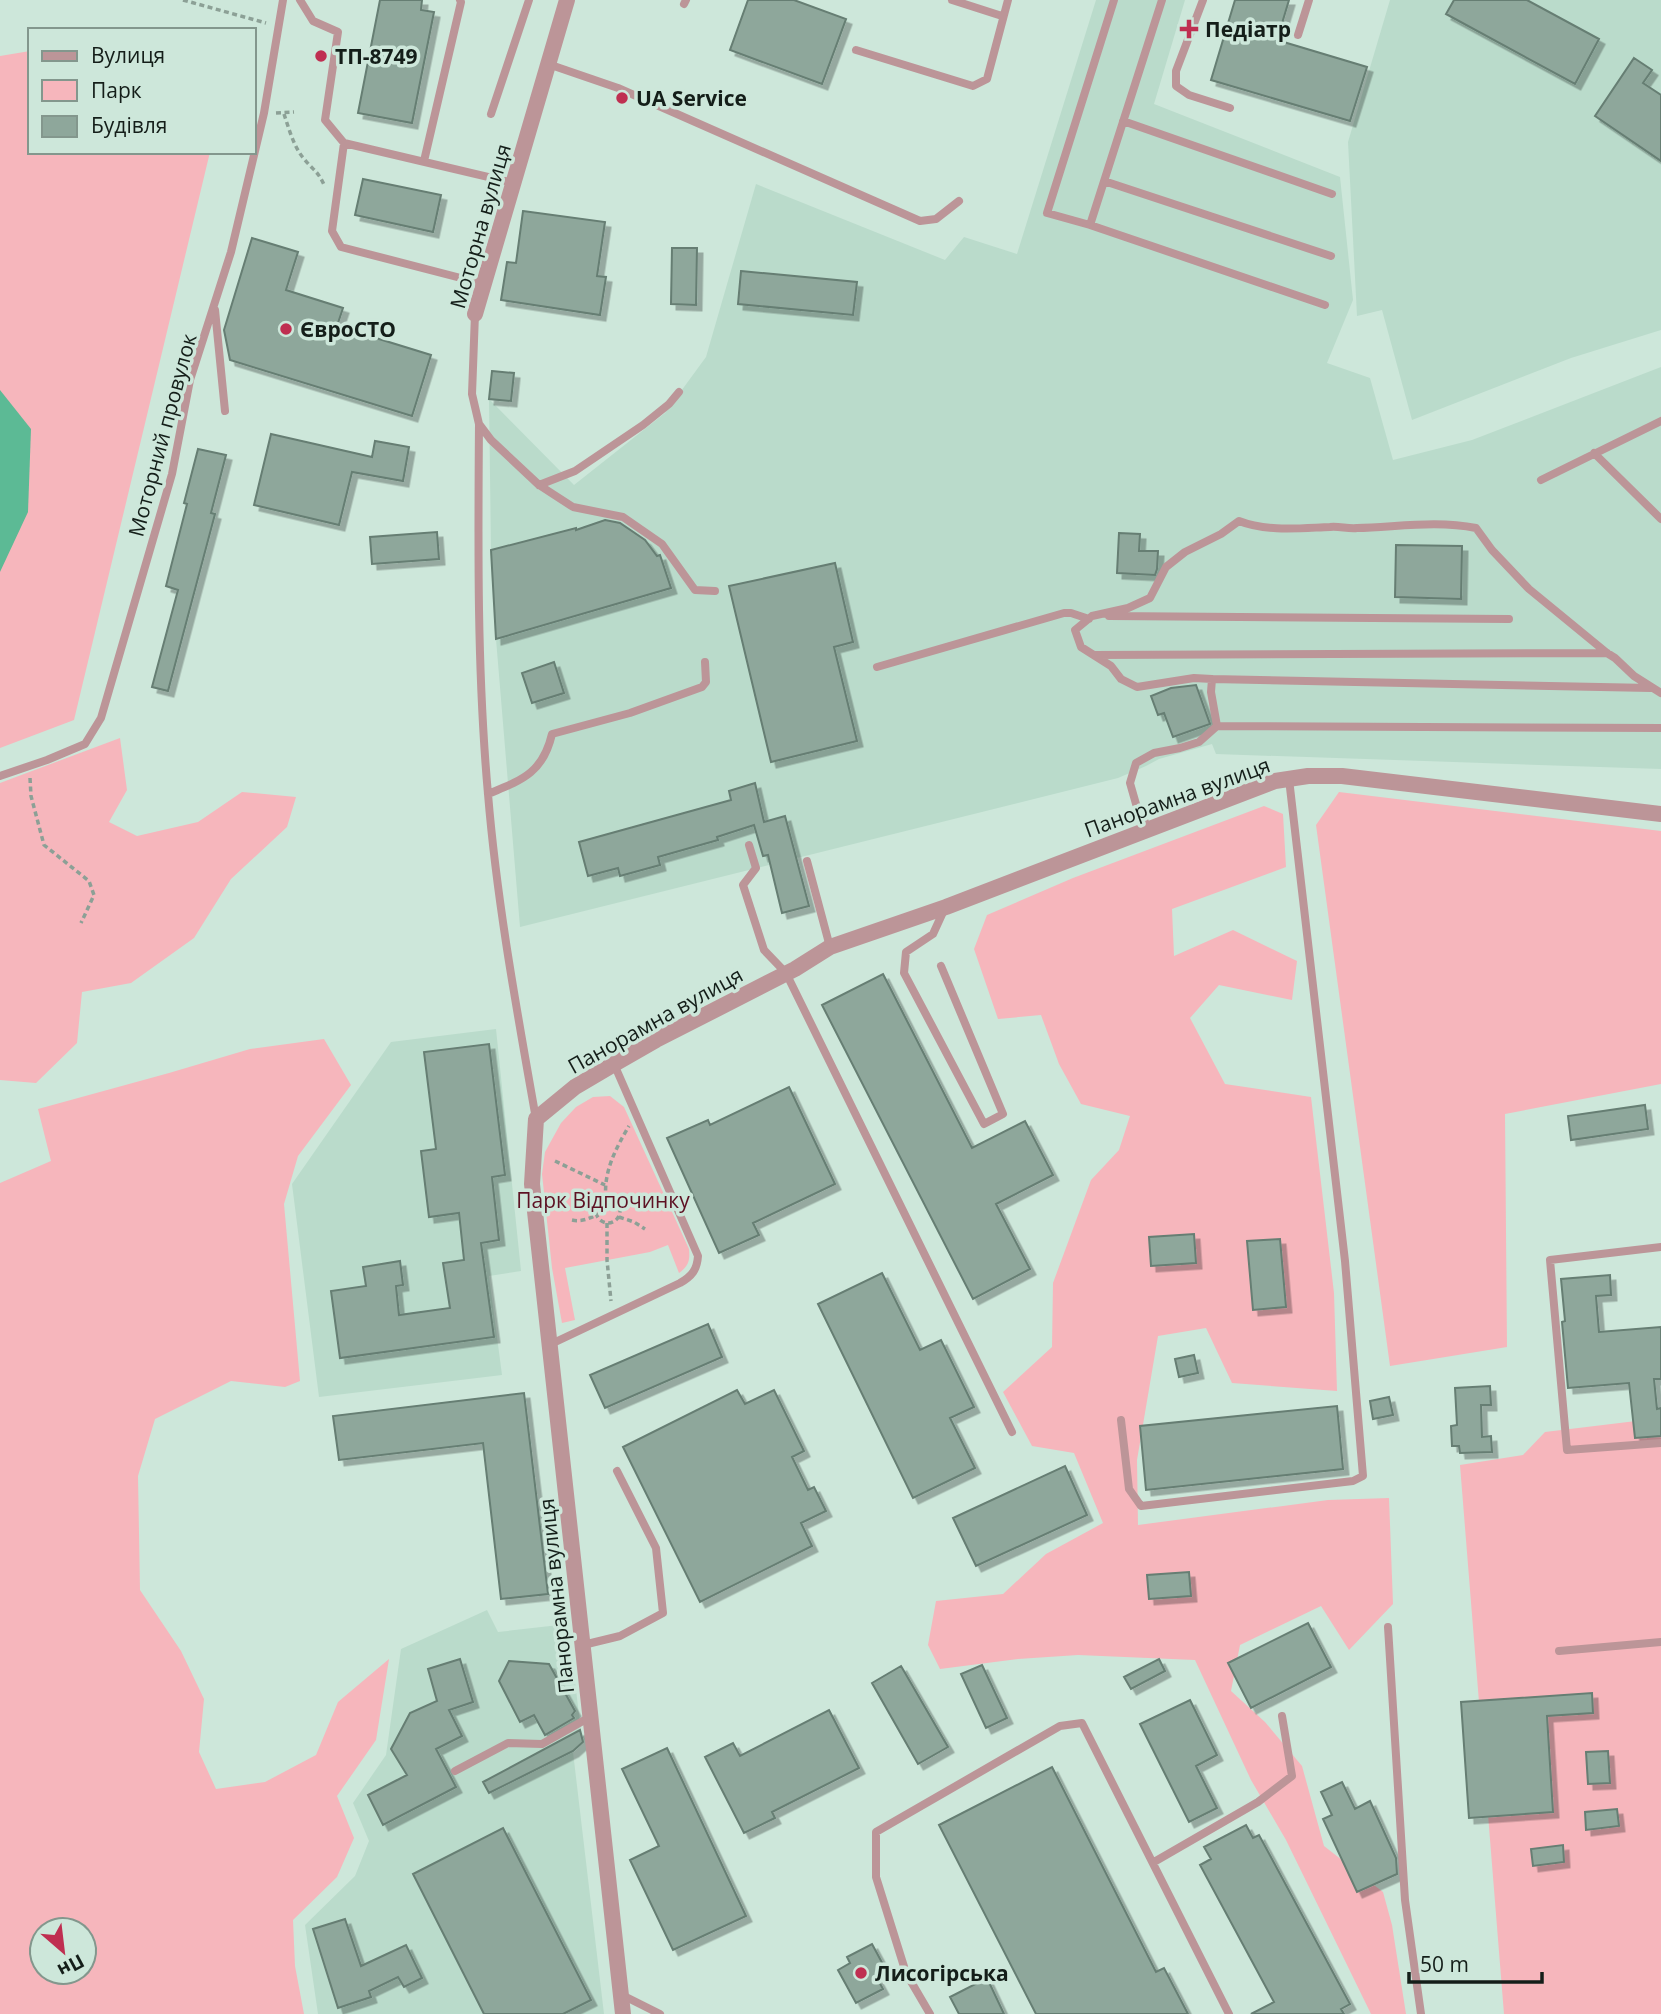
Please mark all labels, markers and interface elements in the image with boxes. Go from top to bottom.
place label: Педіатр [1205,15,1291,43]
marker: Педіатр [1179,19,1199,39]
legend [28,28,256,154]
text: Вулиця [91,41,165,69]
place label: ТП-8749 [335,42,418,70]
marker: ТП-8749 [313,48,329,64]
text: Парк [91,76,142,104]
place label: UA Service [636,84,747,112]
marker: UA Service [614,90,630,106]
text: Будівля [91,111,167,139]
street label: Моторна вулиця [443,140,517,312]
place label: ЄвроСТО [300,315,396,343]
marker: ЄвроСТО [278,321,294,337]
street label: Моторний провулок [121,330,203,540]
street label: Панорамна вулиця [1080,750,1274,844]
street label: Панорамна вулиця [563,960,747,1080]
park label: Парк Відпочинку [516,1186,690,1214]
street label: Панорамна вулиця [532,1497,580,1695]
north arrow [28,1916,98,1986]
scale bar [1409,1940,1542,1984]
text: Пн [53,1948,89,1984]
text: 50 m [1420,1950,1469,1978]
place label: Лисогірська [875,1959,1009,1987]
marker: Лисогірська [853,1965,869,1981]

